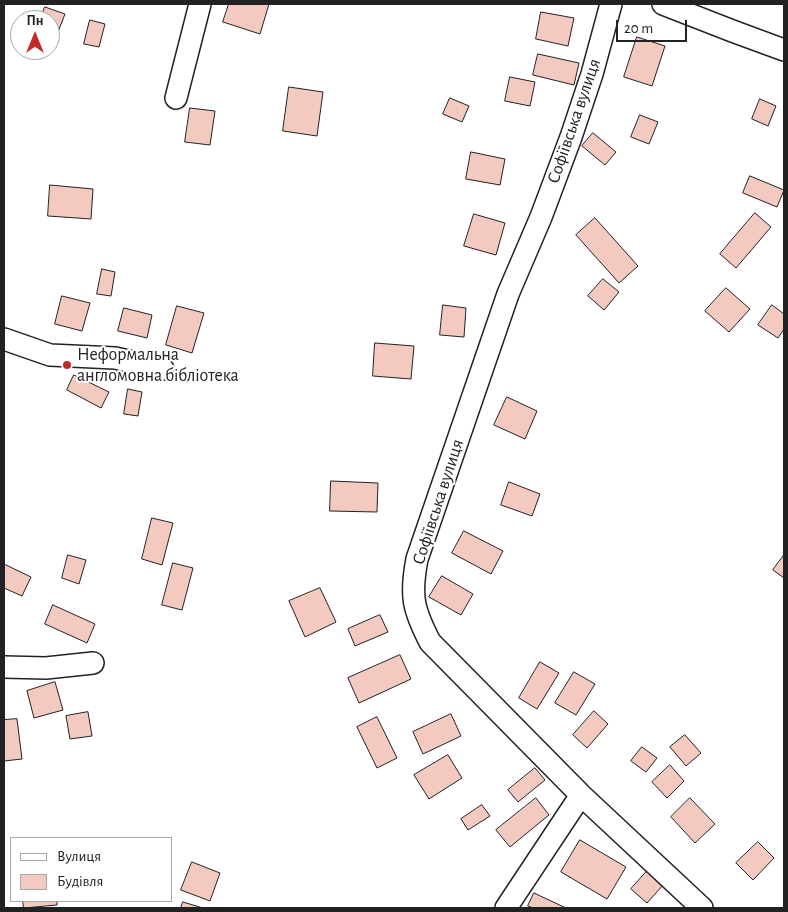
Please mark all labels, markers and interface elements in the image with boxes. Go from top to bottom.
north arrow [10,10,60,60]
scale bar [618,10,689,42]
text: Пн [26,14,44,28]
text: 20 m [624,21,653,36]
street label: Софіївська вулиця [543,56,605,186]
place label: Неформальна англомовна бібліотека [77,344,239,386]
marker: Неформальна англомовна бібліотека [61,359,73,371]
street label: Софіївська вулиця [408,437,468,567]
legend [10,837,172,902]
text: Вулиця [57,849,101,864]
text: Будівля [57,874,103,889]

